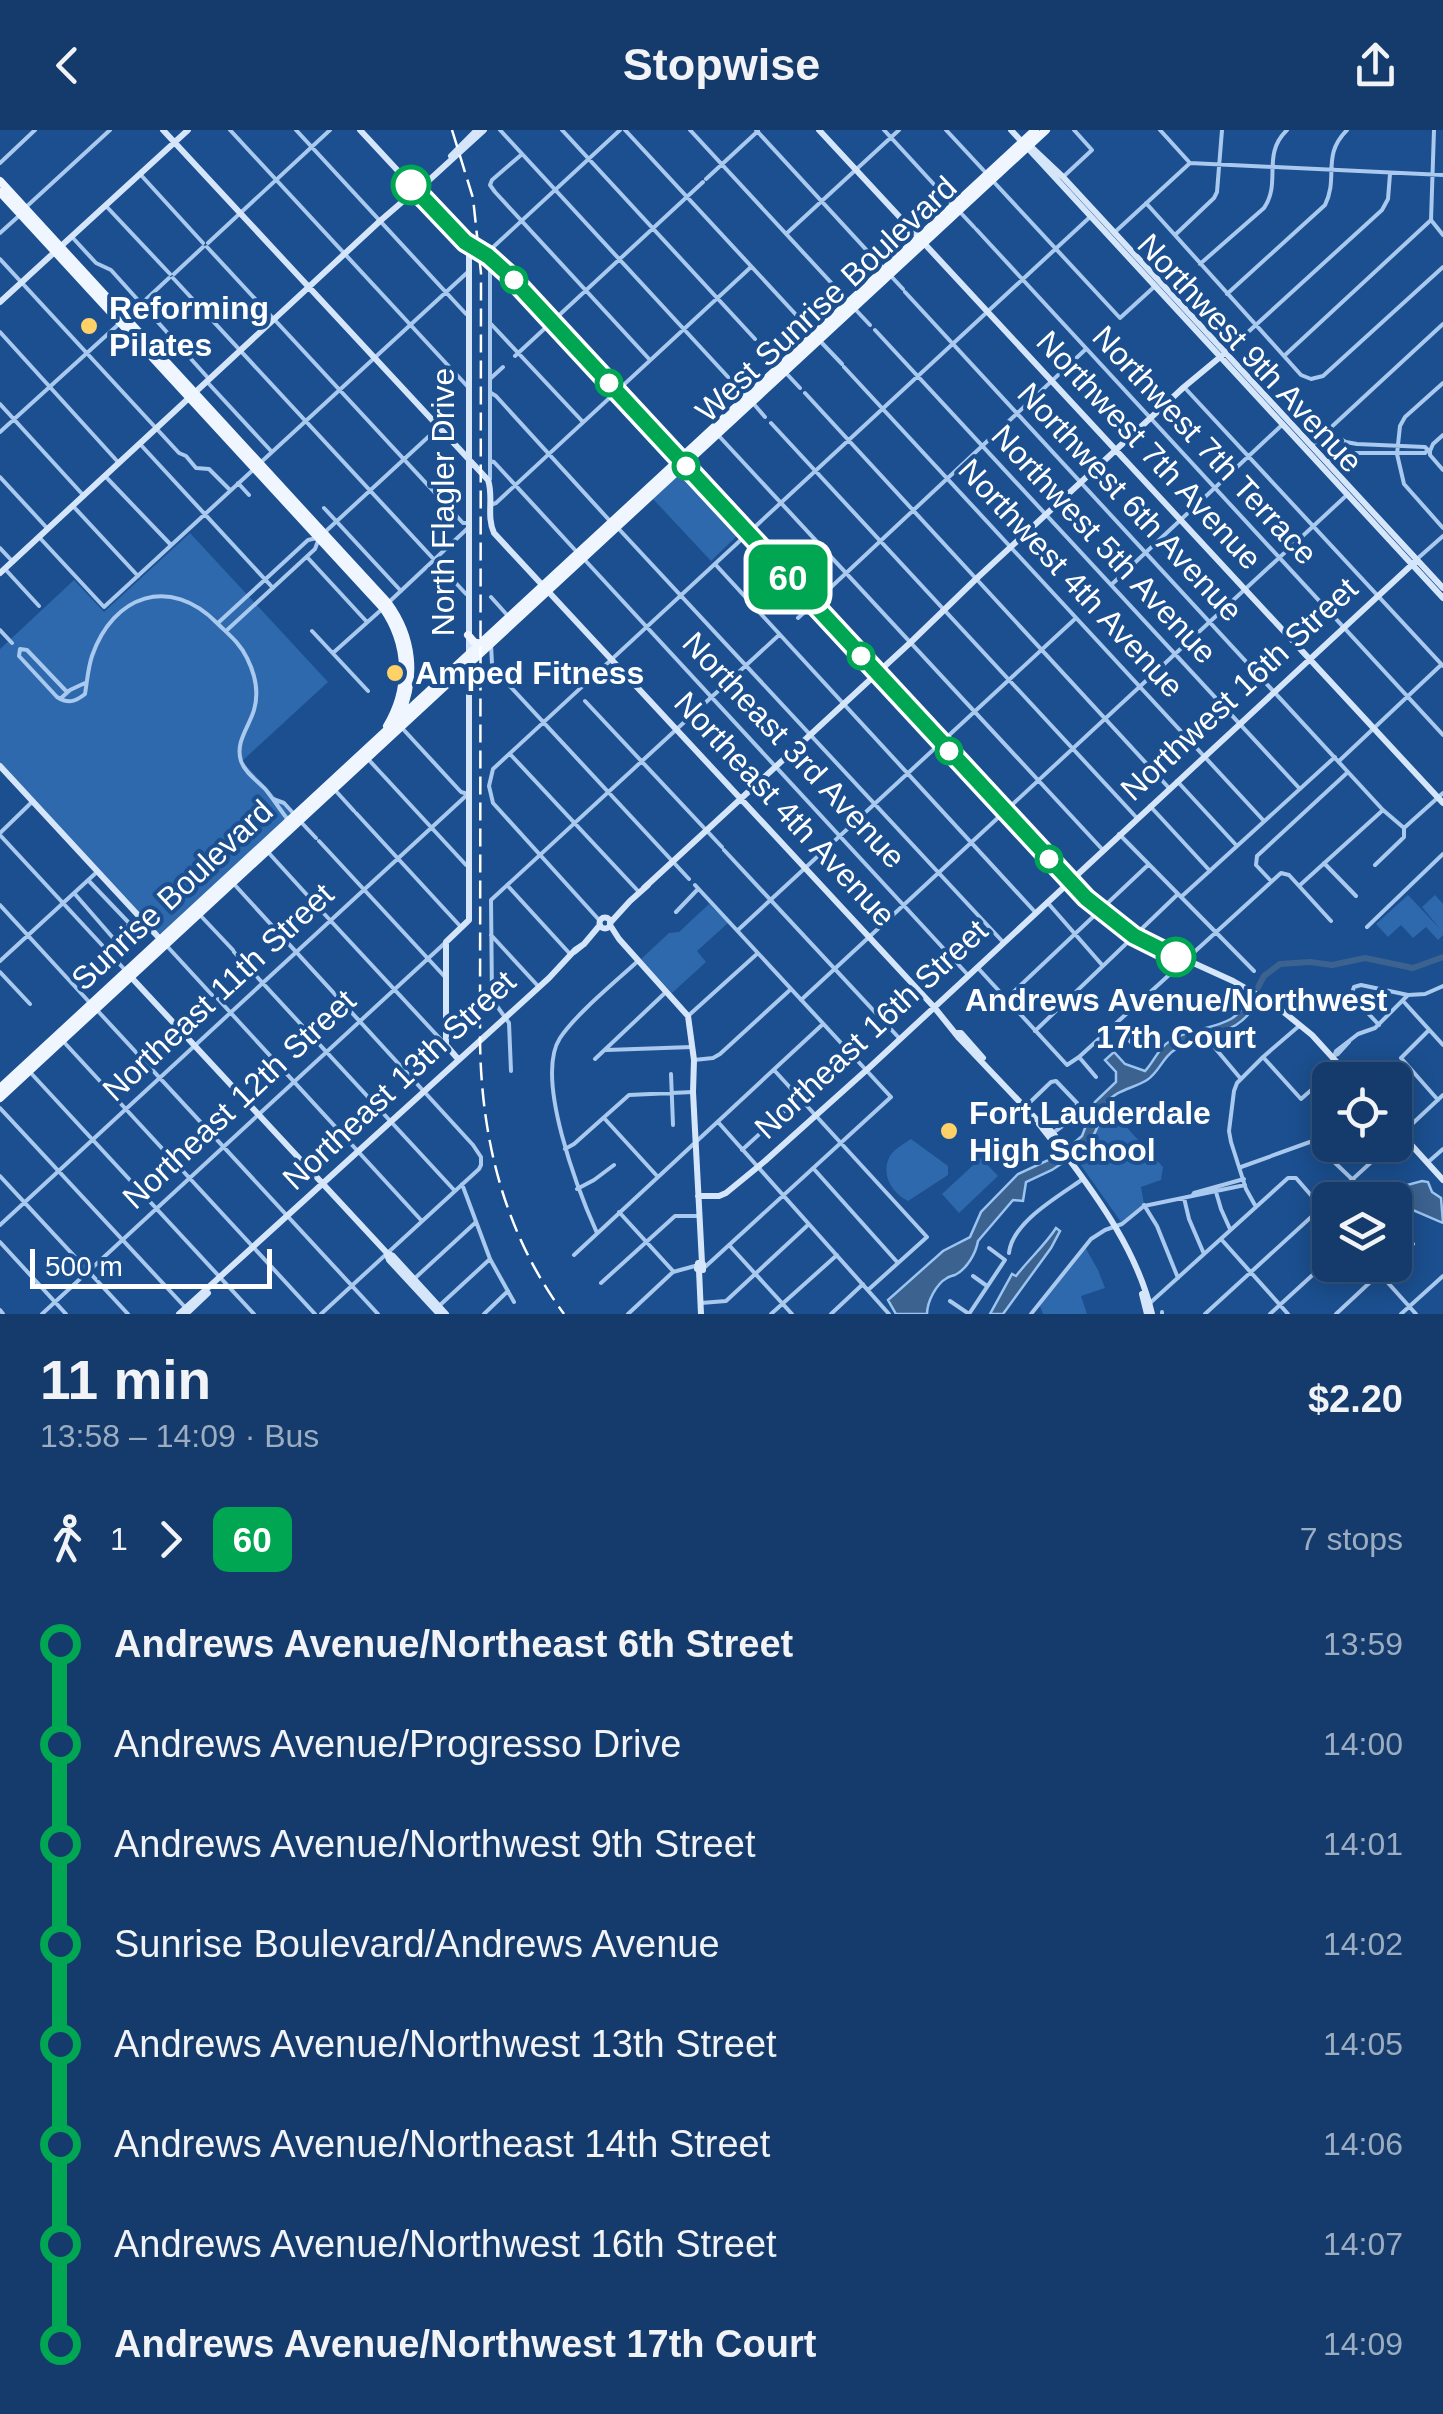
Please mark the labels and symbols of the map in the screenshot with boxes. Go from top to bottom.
unlabelled marker [392,166,430,204]
street label: West Sunrise Boulevard [688,169,964,429]
street label: Northwest 9th Avenue [1130,226,1370,480]
unlabelled marker [501,267,527,293]
place label: Reforming Pilates [109,290,269,363]
marker: Reforming Pilates [78,315,100,337]
street label: Northwest 7th Terrace [1085,318,1325,572]
street label: Northwest 7th Avenue [1029,323,1269,577]
street label: North Flagler Drive [425,368,461,636]
unlabelled marker [596,370,622,396]
street label: Northwest 6th Avenue [1010,375,1250,629]
street label: Northwest 5th Avenue [984,417,1224,671]
street label: Northwest 4th Avenue [951,451,1191,705]
unlabelled marker [673,453,699,479]
line badge: 60 [743,544,833,610]
street label: Northwest 16th Street [1114,570,1365,808]
street label: Northeast 3rd Avenue [675,625,913,875]
unlabelled marker [848,643,874,669]
place label: Amped Fitness [415,655,644,691]
marker: Amped Fitness [384,662,406,684]
street label: Northeast 4th Avenue [667,684,903,934]
unlabelled marker [936,738,962,764]
street label: Sunrise Boulevard [64,793,280,997]
unlabelled marker [1036,846,1062,872]
street label: Northeast 11th Street [95,876,341,1108]
street label: Northeast 16th Street [747,912,995,1146]
marker: Andrews Avenue/Northwest 17th Court [1157,938,1195,976]
street label: Northeast 13th Street [275,963,523,1197]
street label: Northeast 12th Street [115,982,363,1216]
place label: Andrews Avenue/Northwest 17th Court [965,982,1388,1055]
place label: Fort Lauderdale High School [969,1095,1211,1168]
marker: Fort Lauderdale High School [938,1120,960,1142]
scale bar [30,1244,272,1288]

